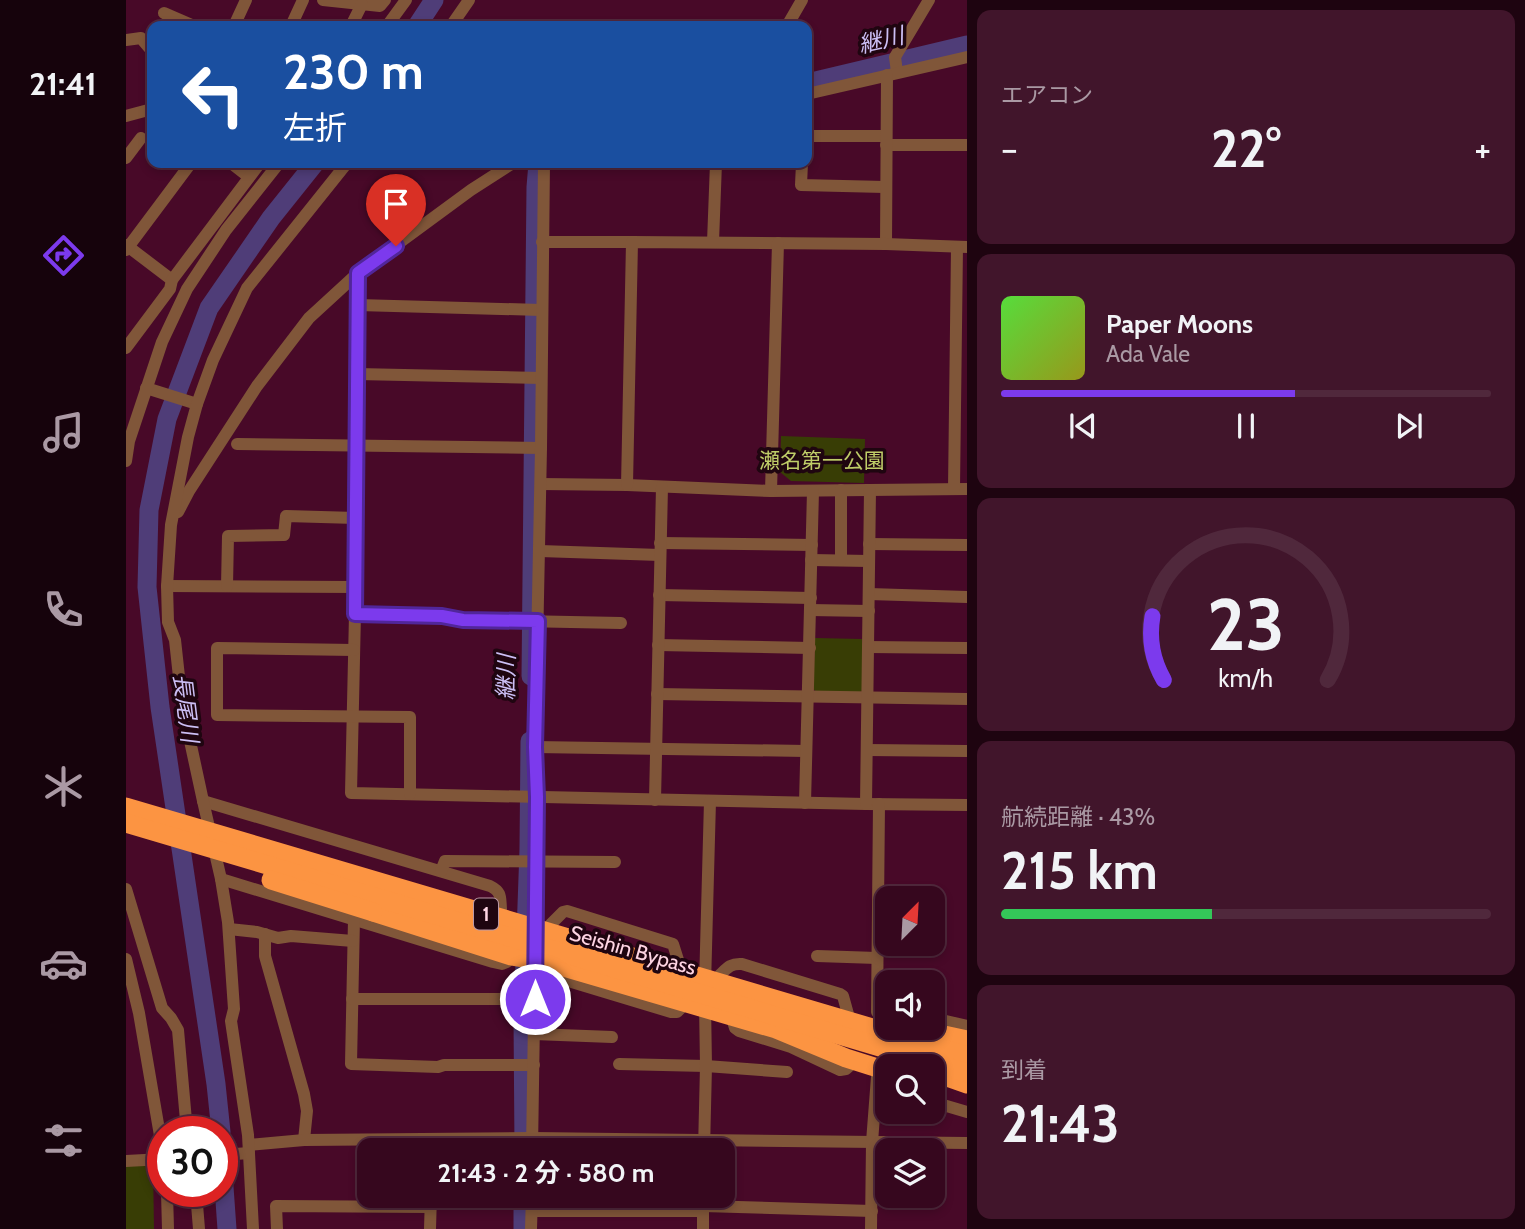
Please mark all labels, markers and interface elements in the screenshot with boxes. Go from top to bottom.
water label: 継川 [855,21,909,59]
text: 230 m [283,42,424,101]
icon: left [168,49,259,140]
text: 21:41 [29,64,97,103]
text: エアコン [1001,81,1093,109]
text: 左折 [283,108,347,147]
text: 22° [1211,117,1281,180]
text: − [1001,125,1018,172]
text: + [1474,125,1491,172]
pin [366,174,426,246]
icon: arrive [377,185,415,223]
icon: directions [39,231,88,280]
text: Paper Moons [1106,308,1253,340]
text: Ada Vale [1106,340,1190,368]
icon: previous [1064,407,1102,445]
icon: pause [1227,407,1265,445]
icon: next [1390,407,1428,445]
icon: music [39,408,88,457]
park label: 瀬名第一公園 [759,448,885,473]
text: 23 [1207,581,1285,669]
icon: phone [39,585,88,634]
water label: 継川 [492,651,520,700]
text: km/h [1219,663,1273,693]
water label: 長尾川 [168,672,204,747]
icon: climate [39,762,88,811]
text: 航続距離 · 43% [1001,803,1155,831]
text: 215 km [1001,839,1158,902]
north arrow [875,886,945,956]
map controls [875,886,945,1208]
road number: 1 [474,898,498,930]
street label: Seishin Bypass [567,920,699,980]
icon: car [39,939,88,988]
position arrow [498,962,572,1036]
button: sound [875,970,945,1040]
button: search [875,1054,945,1124]
text: 到着 [1001,1056,1047,1084]
text: 21:43 [1001,1092,1120,1155]
icon: filters [39,1116,88,1165]
speed limit sign: 30 [147,1116,238,1207]
button: layers [875,1138,945,1208]
text: 21:43 · 2 分 · 580 m [438,1157,654,1189]

